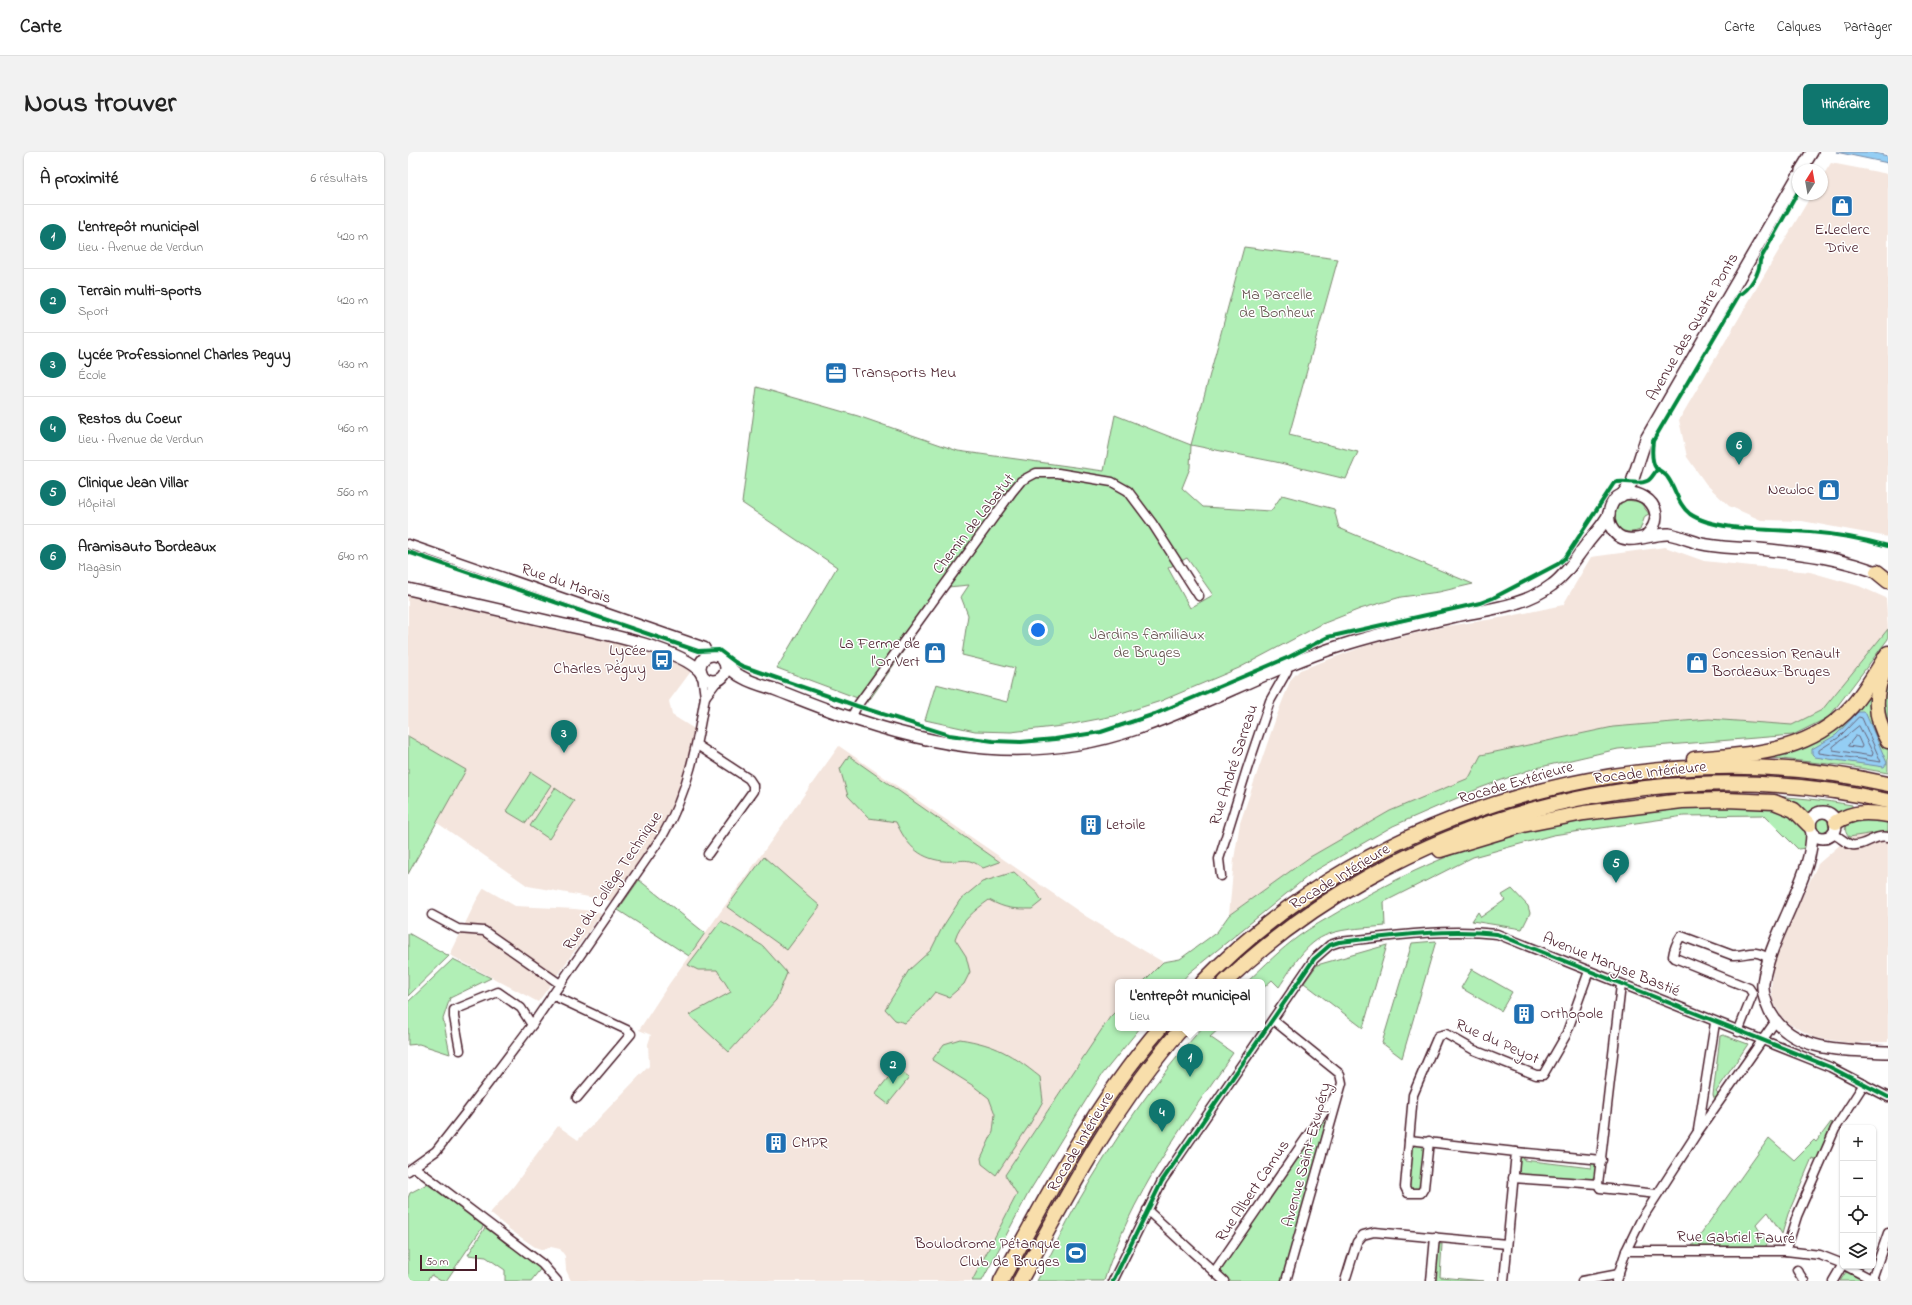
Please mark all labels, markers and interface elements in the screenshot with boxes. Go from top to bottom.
text: Carte [20,14,61,41]
text: Carte [1724,17,1755,38]
text: Calques [1777,17,1822,38]
text: Partager [1844,17,1892,38]
text: Nous trouver [24,84,176,125]
button: Itinéraire [1803,84,1888,125]
north arrow [1792,164,1828,200]
text: À proximité [40,166,118,191]
text: 6 résultats [311,169,368,188]
shop icon: E.Leclerc Drive [1829,193,1855,219]
text: L'entrepôt municipal [78,216,199,238]
place label: E.Leclerc Drive [1814,218,1870,260]
text: 1 [51,227,55,246]
text: 420 m [337,227,368,246]
text: Lieu · Avenue de Verdun [78,238,203,257]
street label: Avenue des Quatre Ponts [1641,248,1745,406]
text: Terrain multi-sports [78,280,202,302]
park label: Ma Parcelle de Bonheur [1239,283,1315,325]
text: 2 [50,291,56,310]
text: 420 m [337,291,368,310]
text: Sport [78,302,109,321]
text: Lycée Professionnel Charles Peguy [78,344,291,366]
text: 3 [50,355,56,374]
text: 430 m [338,355,368,374]
office icon: Transports Meu [823,360,849,386]
place label: Transports Meu [852,361,956,385]
text: École [78,366,106,385]
text: Restos du Coeur [78,408,182,430]
text: 4 [50,419,56,438]
text: 460 m [338,419,368,438]
text: Lieu · Avenue de Verdun [78,430,203,449]
pin: 6 [1726,432,1752,465]
street label: Chemin de Labatut [927,468,1022,580]
text: Clinique Jean Villar [78,472,188,494]
shop icon: Newloc [1816,477,1842,503]
place label: Newloc [1768,478,1815,502]
text: 5 [49,483,57,502]
text: 560 m [336,483,368,502]
text: Hôpital [78,494,115,513]
text: Aramisauto Bordeaux [78,536,216,558]
text: 6 [50,547,56,566]
text: 640 m [338,547,368,566]
street label: Rue du Marais [518,557,614,611]
text: Magasin [78,558,121,577]
your location [1028,620,1048,640]
park label: Jardins familiaux de Bruges [1089,623,1205,665]
place label: La Ferme de l'Or Vert [839,632,921,674]
place label: Lycée Charles Péguy [553,639,647,681]
shop icon: La Ferme de l'Or Vert [922,640,948,666]
place label: Concession Renault Bordeaux-Bruges [1711,642,1841,684]
bus stop icon: Lycée Charles Péguy [649,647,675,673]
shop icon: Concession Renault Bordeaux-Bruges [1684,650,1710,676]
street label: Rue André Sarreau [1203,702,1265,828]
pin: 3 [551,720,577,753]
street label: Rocade Extérieure [1456,755,1577,811]
street label: Rocade Intérieure [1592,755,1709,791]
street label: Rue du Collège Technique [557,806,669,955]
building icon: Letoile [1078,812,1104,838]
place label: Letoile [1106,813,1146,837]
street label: Rocade Intérieure [1285,837,1396,917]
pin: 5 [1603,850,1629,883]
street label: Avenue Maryse Bastié [1539,926,1684,1004]
popup [1115,979,1265,1031]
text: L'entrepôt municipal [1130,985,1250,1007]
building icon: Orthopole [1511,1001,1537,1027]
place label: Orthopole [1540,1002,1604,1026]
text: Lieu [1130,1007,1150,1026]
street label: Rue du Peyot [1451,1013,1543,1071]
pin: 1 [1177,1044,1203,1077]
pin: 2 [880,1051,906,1084]
street label: Avenue Saint-Exupéry [1276,1080,1338,1230]
street label: Rocade Intérieure [1041,1086,1121,1197]
pin: 4 [1149,1099,1175,1132]
map controls [1840,1125,1876,1269]
button: + [1840,1125,1876,1161]
building icon: CMPR [763,1130,789,1156]
place label: CMPR [792,1131,828,1155]
street label: Rue Albert Camus [1210,1135,1296,1247]
button: − [1840,1161,1876,1197]
button: locate [1840,1197,1876,1233]
street label: Rue Gabriel Fauré [1677,1225,1796,1251]
place label: Boulodrome Pétanque Club de Bruges [914,1232,1061,1274]
button: layers [1840,1233,1876,1269]
sports icon: Boulodrome Pétanque Club de Bruges [1063,1240,1089,1266]
scale bar [420,1253,477,1272]
text: 50 m [426,1254,448,1270]

